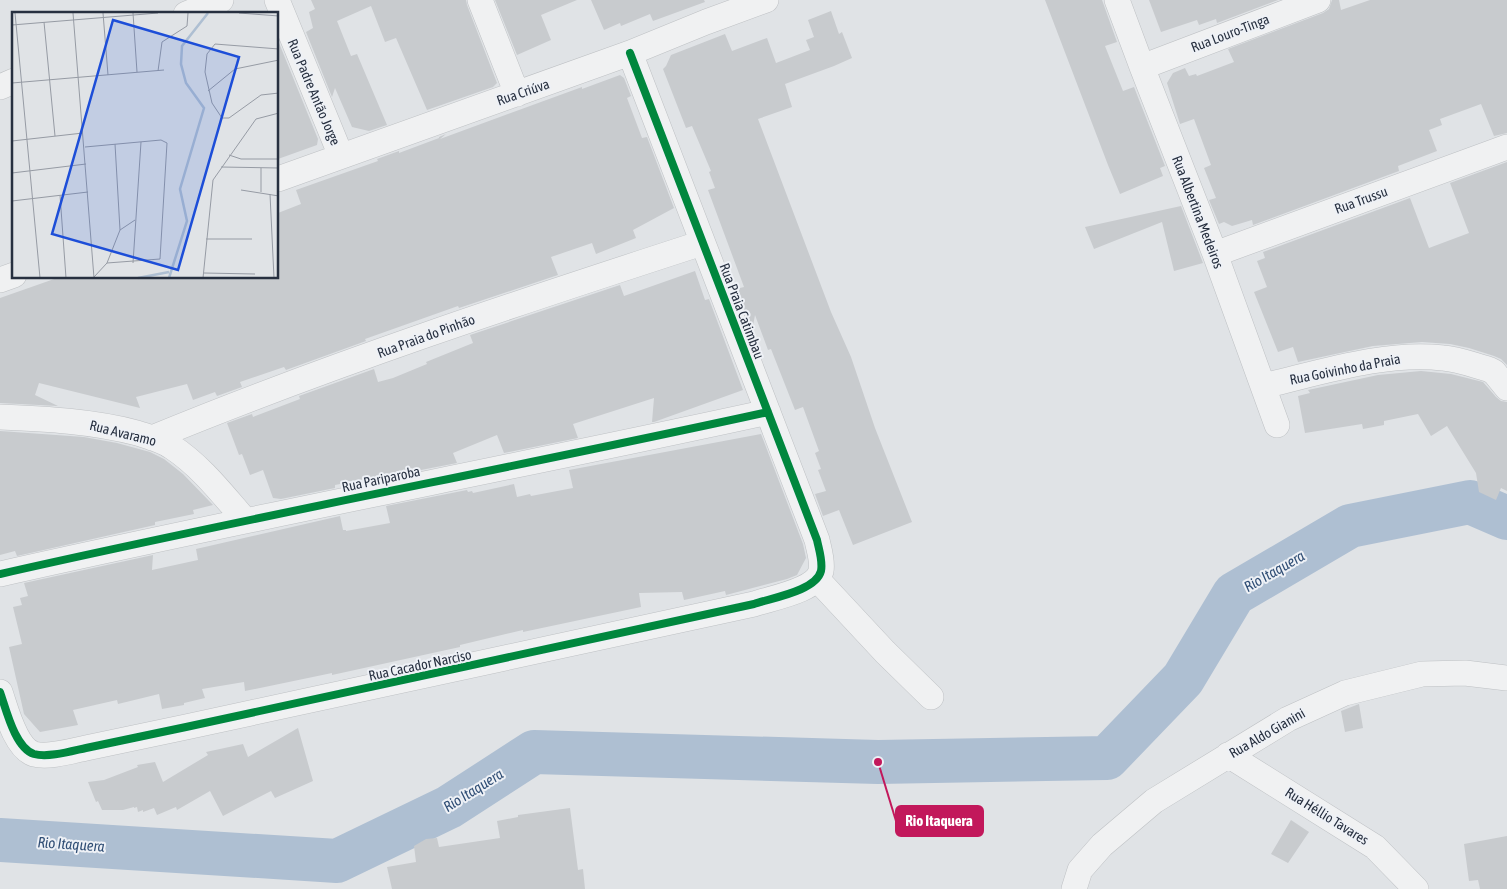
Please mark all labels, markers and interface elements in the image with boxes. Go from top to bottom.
street label: Rua Louro-Tinga [1189,11,1271,55]
inset map [12,12,279,279]
street label: Rua Padre Antão Jorge [284,36,344,148]
street label: Rua Criúva [495,76,551,108]
street label: Rua Albertina Medeiros [1169,153,1227,271]
street label: Rua Trussu [1332,183,1390,217]
street label: Rua Praia Catimbau [716,261,768,361]
street label: Rua Praia do Pinhão [375,311,477,361]
street label: Rua Goivinho da Praia [1288,350,1402,388]
street label: Rua Avaramo [88,417,158,449]
street label: Rua Pariparoba [340,463,422,495]
water label: Rio Itaquera [1241,547,1307,595]
street label: Rua Cacador Narciso [367,646,473,684]
street label: Rua Aldo Gianini [1226,705,1308,761]
water label: Rio Itaquera [440,765,506,815]
street label: Rua Héllio Tavares [1282,784,1372,848]
callout: Rio Itaquera [896,806,983,836]
text: Rio Itaquera [905,812,973,829]
water label: Rio Itaquera [37,833,105,855]

